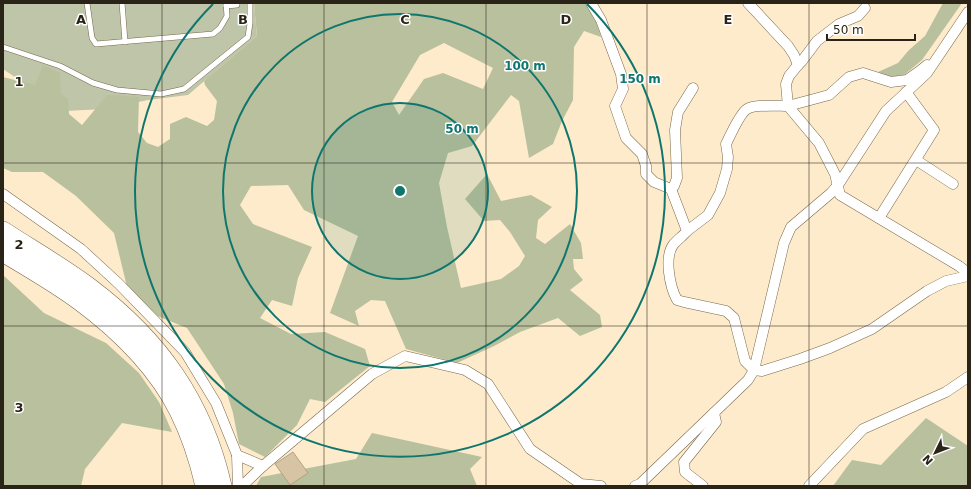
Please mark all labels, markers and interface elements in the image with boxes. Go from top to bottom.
text: A [76,12,86,27]
text: B [238,12,248,27]
text: C [400,12,410,27]
text: D [561,12,572,27]
text: E [724,12,732,27]
scale bar [827,16,915,42]
text: 50 m [833,23,864,37]
text: 100 m [504,59,546,73]
text: 150 m [619,72,661,86]
text: 1 [14,74,24,89]
text: 50 m [445,122,479,136]
centre of rings [393,184,407,198]
text: 2 [14,237,24,252]
text: 3 [14,400,24,415]
north arrow [915,433,955,473]
text: N [920,452,936,467]

